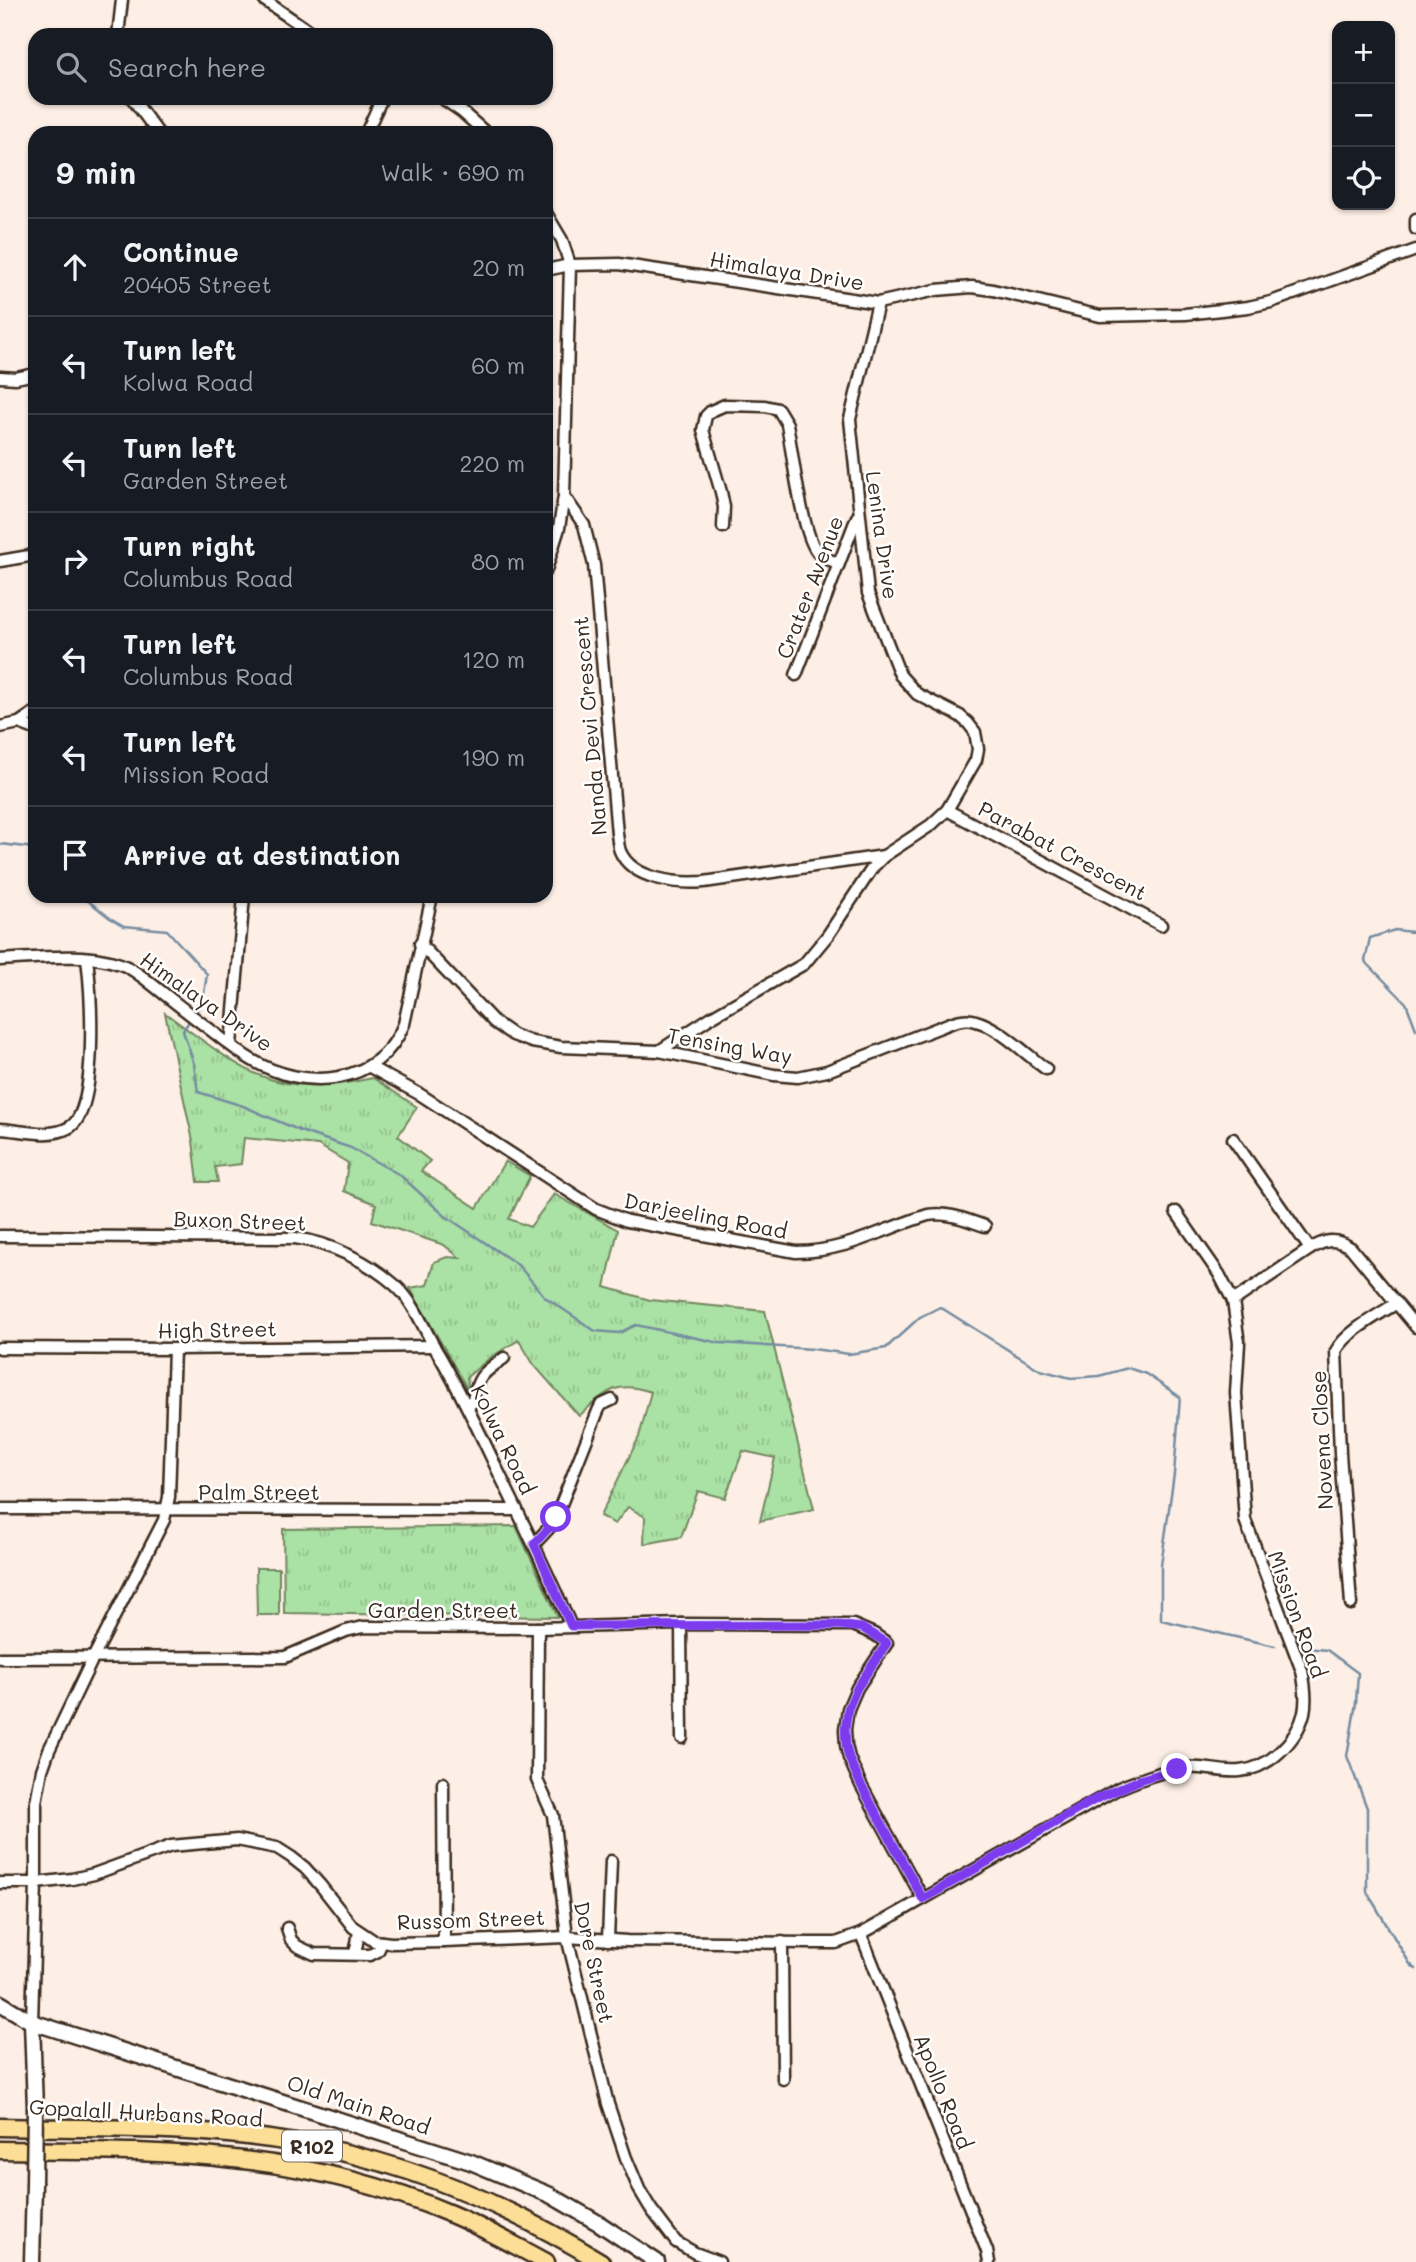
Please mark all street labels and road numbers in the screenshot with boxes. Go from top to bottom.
street label: Himalaya Drive [708,244,866,296]
street label: Lenina Drive [861,469,905,601]
street label: Crater Avenue [769,512,849,662]
street label: Nanda Devi Crescent [566,615,612,837]
street label: Parabat Crescent [974,794,1152,906]
street label: Himalaya Drive [135,945,279,1057]
street label: Tensing Way [666,1021,794,1069]
street label: Darjeeling Road [622,1186,790,1244]
street label: Buxon Street [173,1204,307,1236]
street label: High Street [157,1314,277,1344]
street label: Novena Close [1304,1370,1338,1510]
street label: Kolwa Road [466,1380,542,1498]
street label: Palm Street [198,1478,320,1505]
street label: Mission Road [1263,1547,1333,1681]
street label: Garden Street [368,1596,518,1623]
street label: Dore Street [569,1899,621,2025]
street label: Russom Street [397,1903,545,1935]
street label: Apollo Road [909,2029,979,2153]
street label: Old Main Road [284,2068,434,2140]
street label: Gopalall Hurbans Road [28,2092,264,2132]
road number: R102 [282,2130,342,2162]

